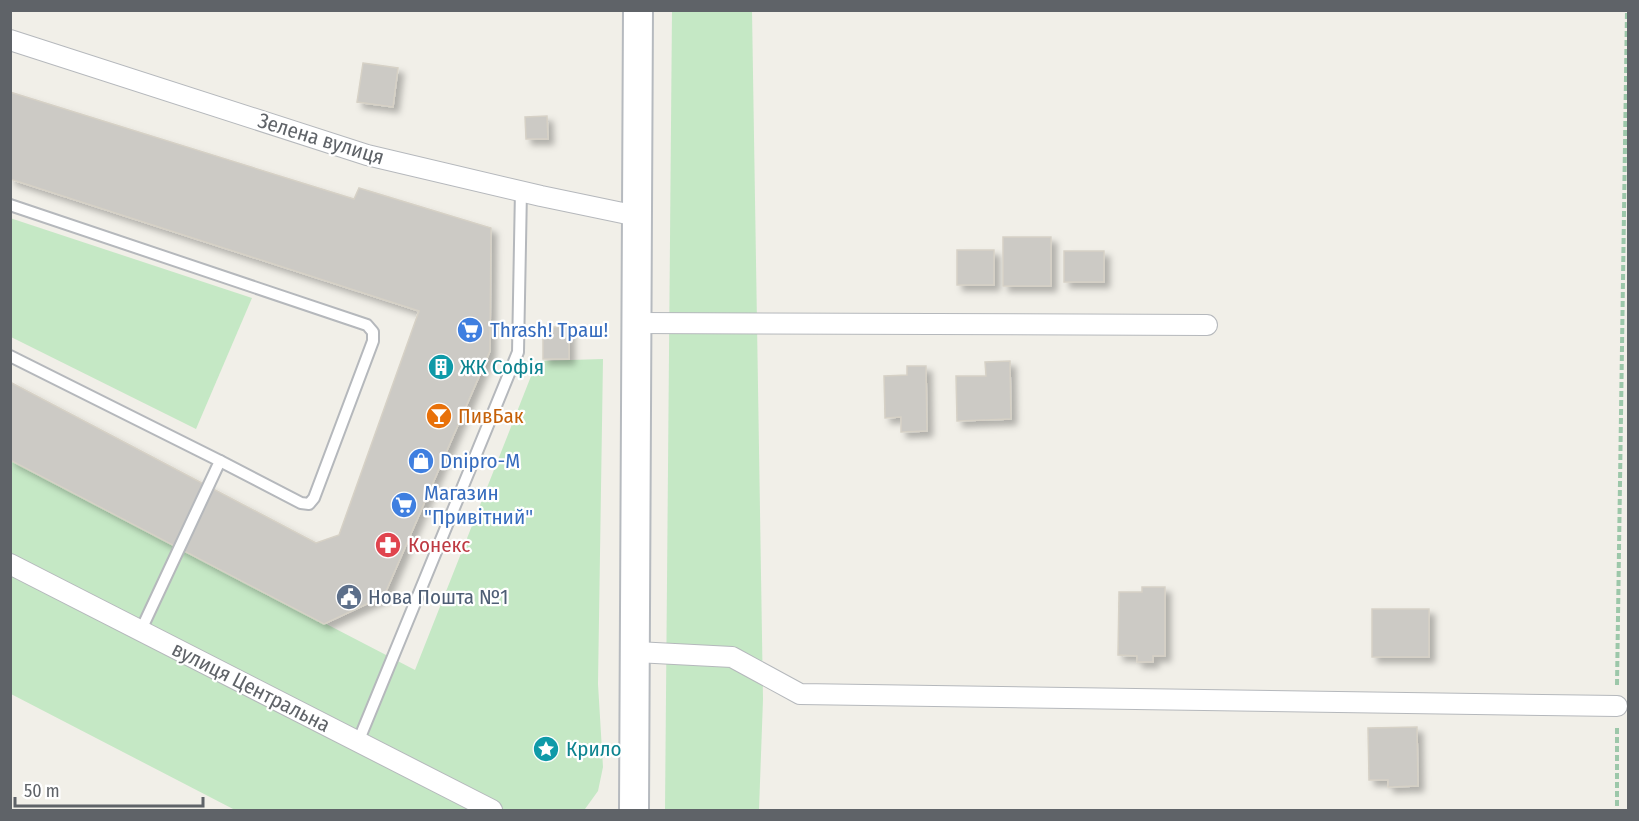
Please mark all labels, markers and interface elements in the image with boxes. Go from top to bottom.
street label: Зелена вулиця [255,107,387,171]
supermarket icon: Thrash! Траш! [455,315,485,345]
place label: Thrash! Траш! [490,317,608,343]
building icon: ЖК Софія [426,352,456,382]
place label: ЖК Софія [460,354,544,380]
bar icon: ПивБак [424,401,454,431]
place label: ПивБак [458,403,524,429]
shop icon: Dnipro-M [406,446,436,476]
place label: Dnipro-M [440,448,520,474]
place label: Магазин "Привітний" [424,480,533,530]
supermarket icon: Магазин "Привітний" [389,490,419,520]
pharmacy icon: Конекс [373,530,403,560]
place label: Конекс [408,532,470,558]
public building icon: Нова Пошта №1 [334,582,364,612]
place label: Нова Пошта №1 [368,584,508,610]
street label: вулиця Центральна [168,636,334,738]
place icon: Крило [531,734,561,764]
place label: Крило [566,736,622,762]
scale bar [15,770,202,808]
text: 50 m [24,780,60,802]

